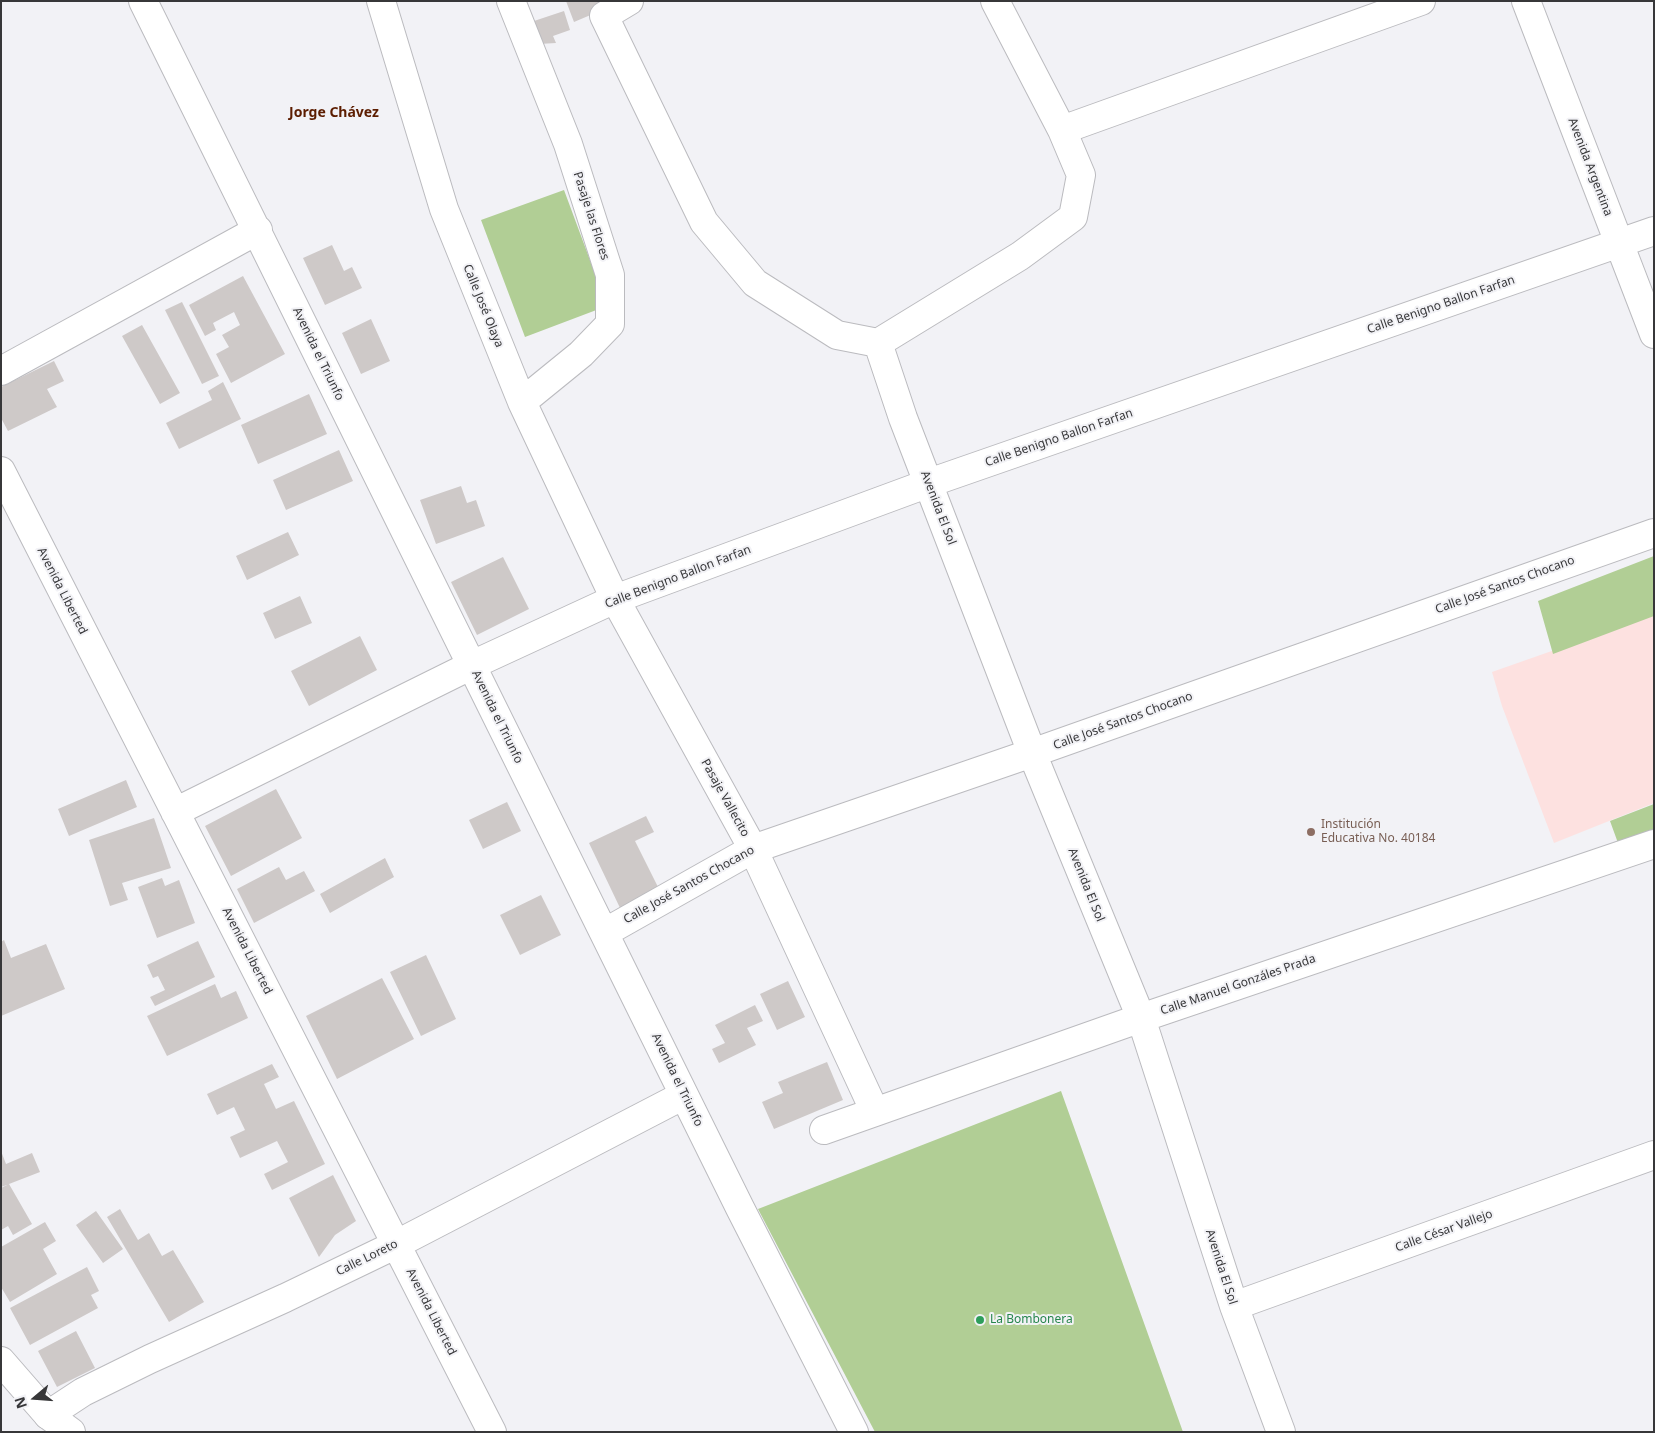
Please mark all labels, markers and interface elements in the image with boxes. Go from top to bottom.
district label: Jorge Chávez [289,105,379,121]
street label: Avenida Argentina [1565,116,1615,218]
street label: Pasaje las Flores [570,170,612,262]
street label: Calle José Olaya [460,262,506,350]
street label: Calle Benigno Ballon Farfan [1365,273,1517,337]
street label: Avenida el Triunfo [289,305,347,403]
street label: Calle Benigno Ballon Farfan [983,406,1135,470]
street label: Avenida El Sol [917,469,959,547]
street label: Calle Benigno Ballon Farfan [603,542,753,612]
street label: Avenida Liberted [34,545,90,637]
street label: Calle José Santos Chocano [1433,553,1577,617]
street label: Avenida el Triunfo [468,668,526,766]
street label: Calle José Santos Chocano [1051,689,1195,753]
street label: Pasaje Vallecito [698,757,752,839]
place label: Institución Educativa No. 40184 [1321,818,1435,846]
marker: Institución Educativa No. 40184 [1305,826,1317,838]
street label: Calle José Santos Chocano [621,843,757,927]
street label: Avenida El Sol [1065,846,1107,924]
street label: Avenida Liberted [219,905,275,997]
street label: Calle Manuel Gonzáles Prada [1159,952,1317,1018]
street label: Avenida el Triunfo [648,1031,706,1129]
street label: Calle César Vallejo [1393,1207,1495,1255]
street label: Avenida El Sol [1202,1228,1240,1306]
street label: Calle Loreto [334,1237,400,1279]
street label: Avenida Liberted [403,1266,459,1358]
place label: La Bombonera [990,1313,1073,1327]
marker: La Bombonera [974,1314,986,1326]
north arrow [10,1373,60,1423]
text: N [9,1394,31,1411]

